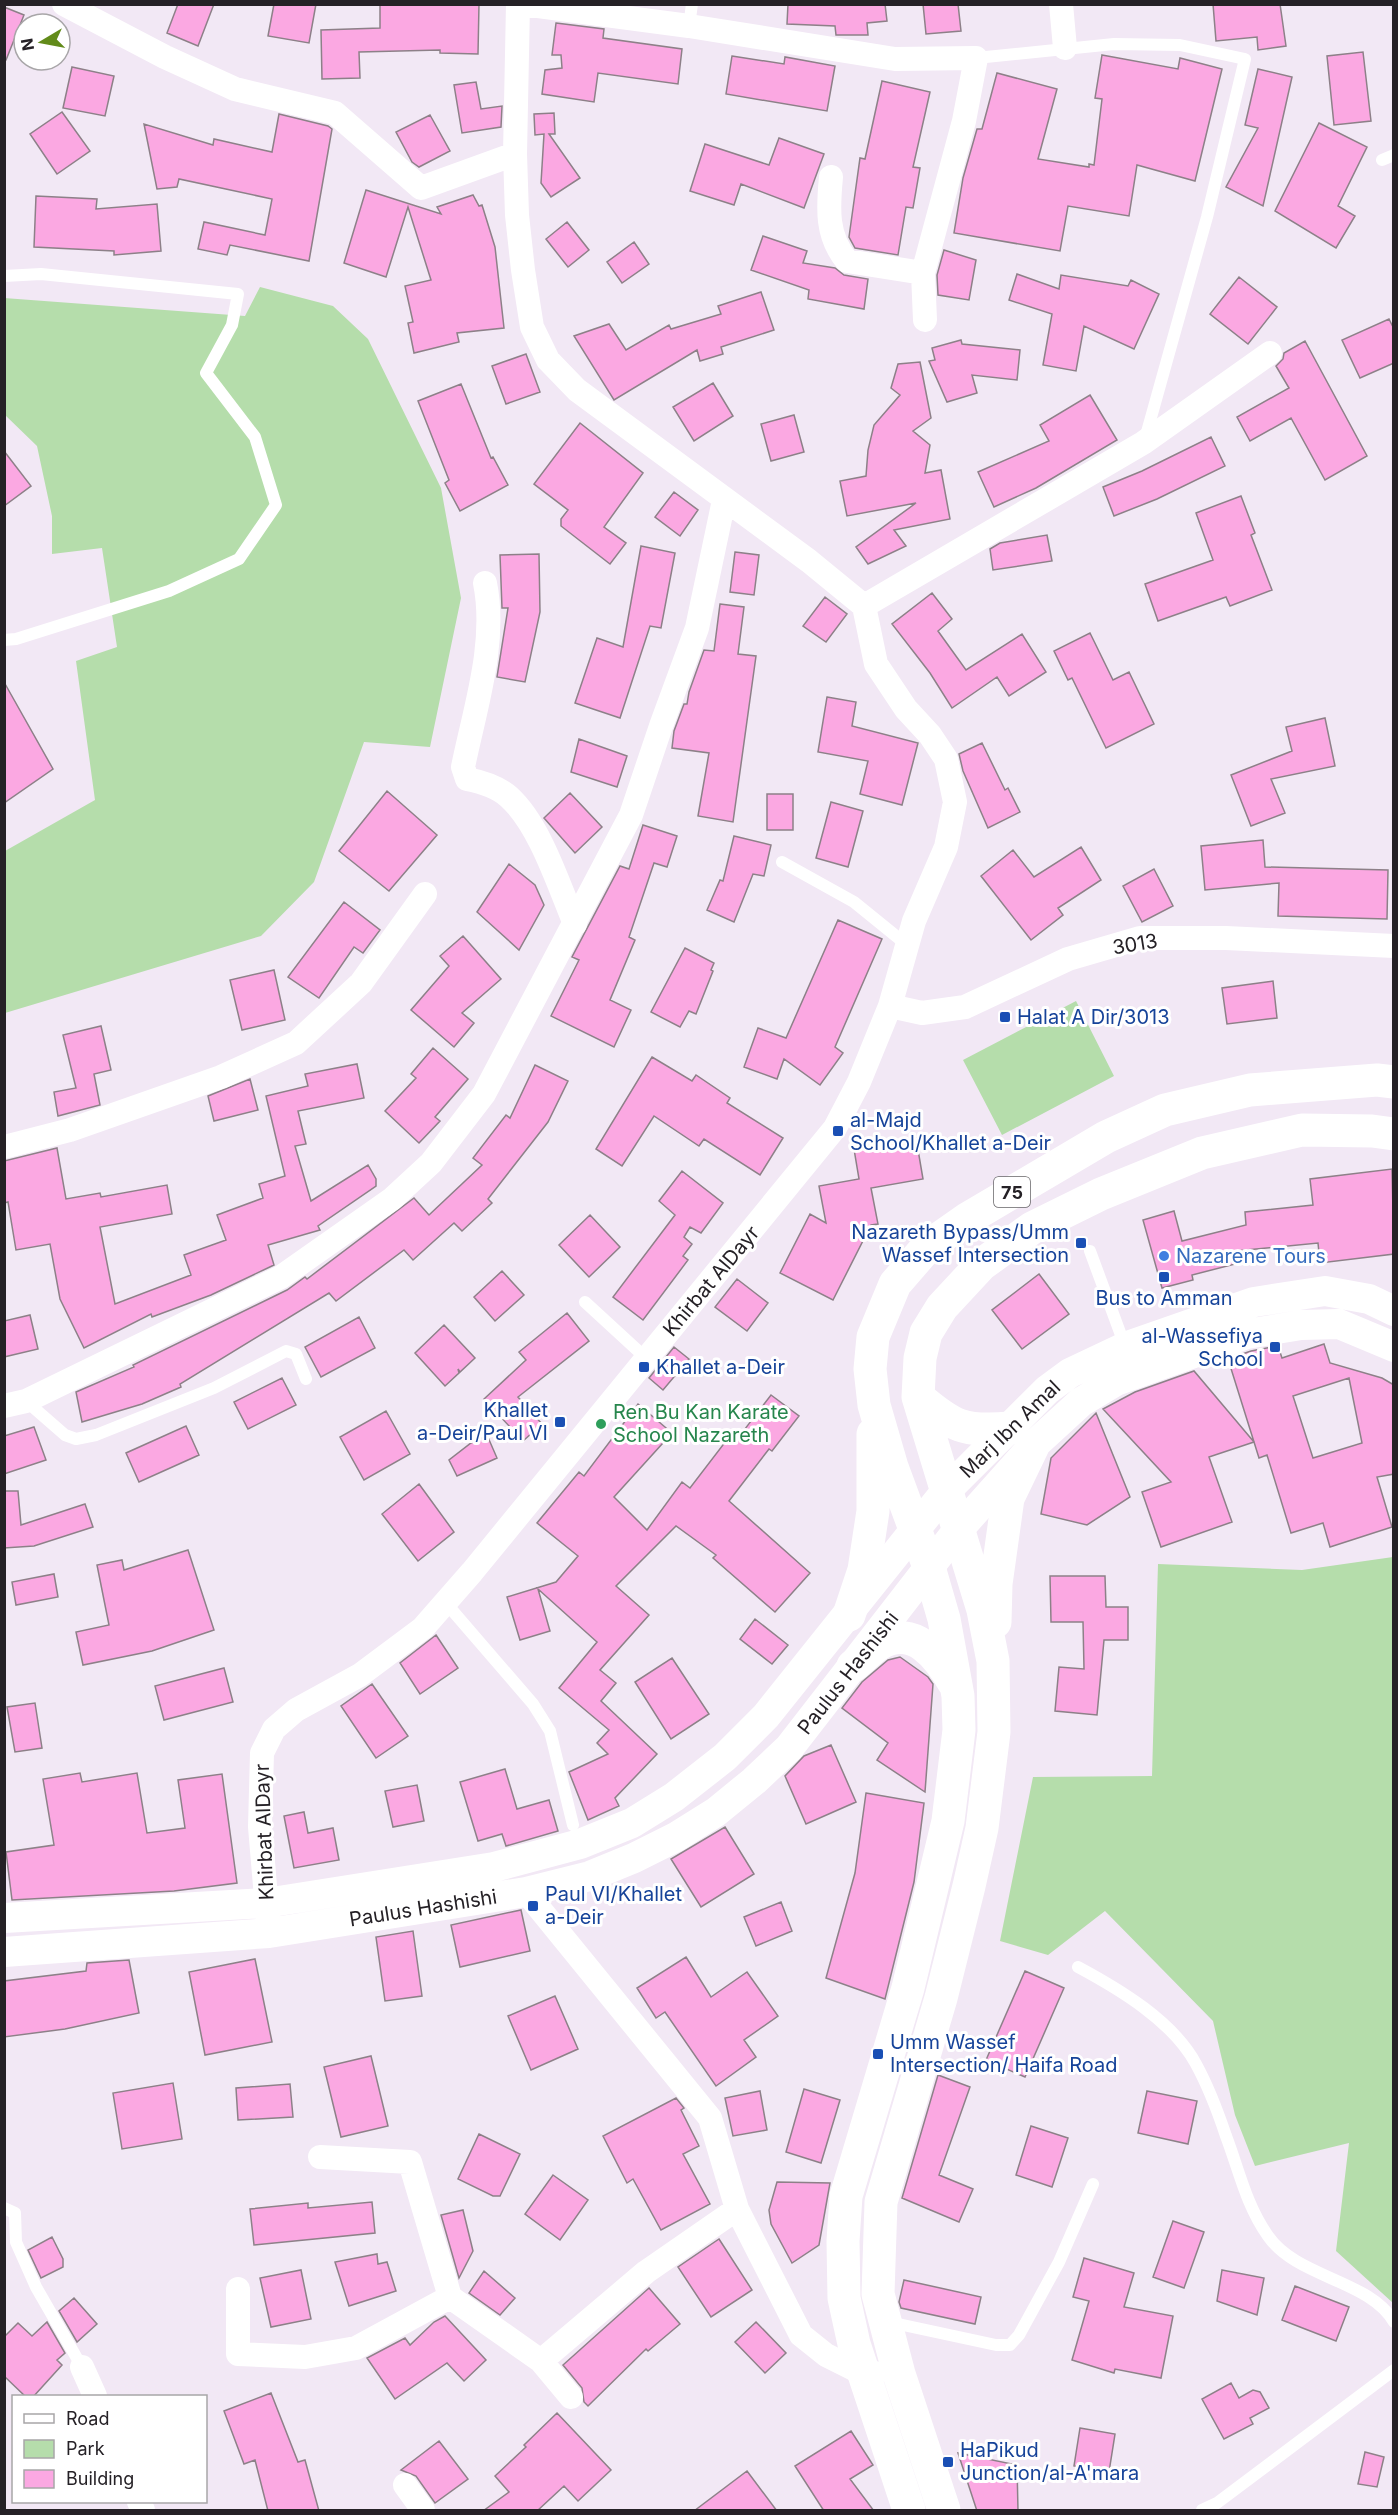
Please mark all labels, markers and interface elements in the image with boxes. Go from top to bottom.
north arrow [12,12,72,72]
text: N [16,37,38,52]
street label: 3013 [1111,929,1159,959]
place label: Halat A Dir/3013 [1017,1005,1170,1029]
marker: Halat A Dir/3013 [998,1010,1012,1024]
place label: al-Majd School/Khallet a-Deir [850,1108,1051,1155]
marker: al-Majd School/Khallet a-Deir [831,1124,845,1138]
road number: 75 [994,1177,1030,1207]
place label: Nazareth Bypass/Umm Wassef Intersection [851,1220,1069,1267]
street label: Khirbat AlDayr [658,1221,764,1341]
marker: Nazareth Bypass/Umm Wassef Intersection [1074,1236,1088,1250]
place label: Nazarene Tours [1176,1244,1326,1268]
marker: Nazarene Tours [1157,1249,1171,1263]
marker: Bus to Amman [1157,1270,1171,1284]
place label: Bus to Amman [1096,1286,1232,1310]
place label: al-Wassefiya School [1141,1324,1263,1371]
marker: al-Wassefiya School [1268,1340,1282,1354]
place label: Khallet a-Deir [656,1355,785,1379]
marker: Khallet a-Deir [637,1360,651,1374]
street label: Marj Ibn Amal [955,1375,1065,1483]
place label: Khallet a-Deir/Paul VI [417,1398,548,1445]
place label: Ren Bu Kan Karate School Nazareth [613,1400,789,1447]
marker: Khallet a-Deir/Paul VI [553,1415,567,1429]
marker: Ren Bu Kan Karate School Nazareth [594,1417,608,1431]
street label: Paulus Hashishi [793,1607,903,1739]
street label: Khirbat AlDayr [250,1763,278,1901]
place label: Paul VI/Khallet a-Deir [545,1882,683,1929]
street label: Paulus Hashishi [347,1884,499,1932]
marker: Paul VI/Khallet a-Deir [526,1899,540,1913]
place label: Umm Wassef Intersection/ Haifa Road [890,2030,1118,2077]
marker: Umm Wassef Intersection/ Haifa Road [871,2047,885,2061]
legend [12,2395,207,2503]
text: Road [66,2408,109,2429]
text: Park [66,2438,105,2459]
place label: HaPikud Junction/al-A'mara [960,2438,1139,2485]
marker: HaPikud Junction/al-A'mara [941,2455,955,2469]
text: Building [66,2468,134,2489]

